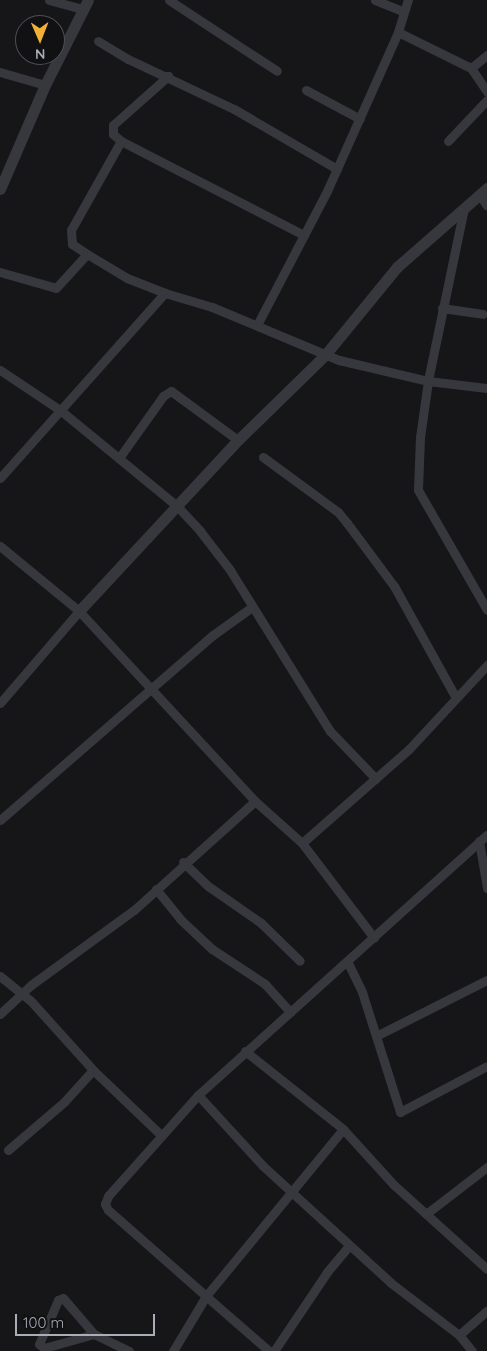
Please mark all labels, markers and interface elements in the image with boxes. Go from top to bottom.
north arrow [15,15,65,65]
text: N [35,45,46,63]
scale bar [18,1304,158,1336]
text: 100 m [23,1313,64,1332]

